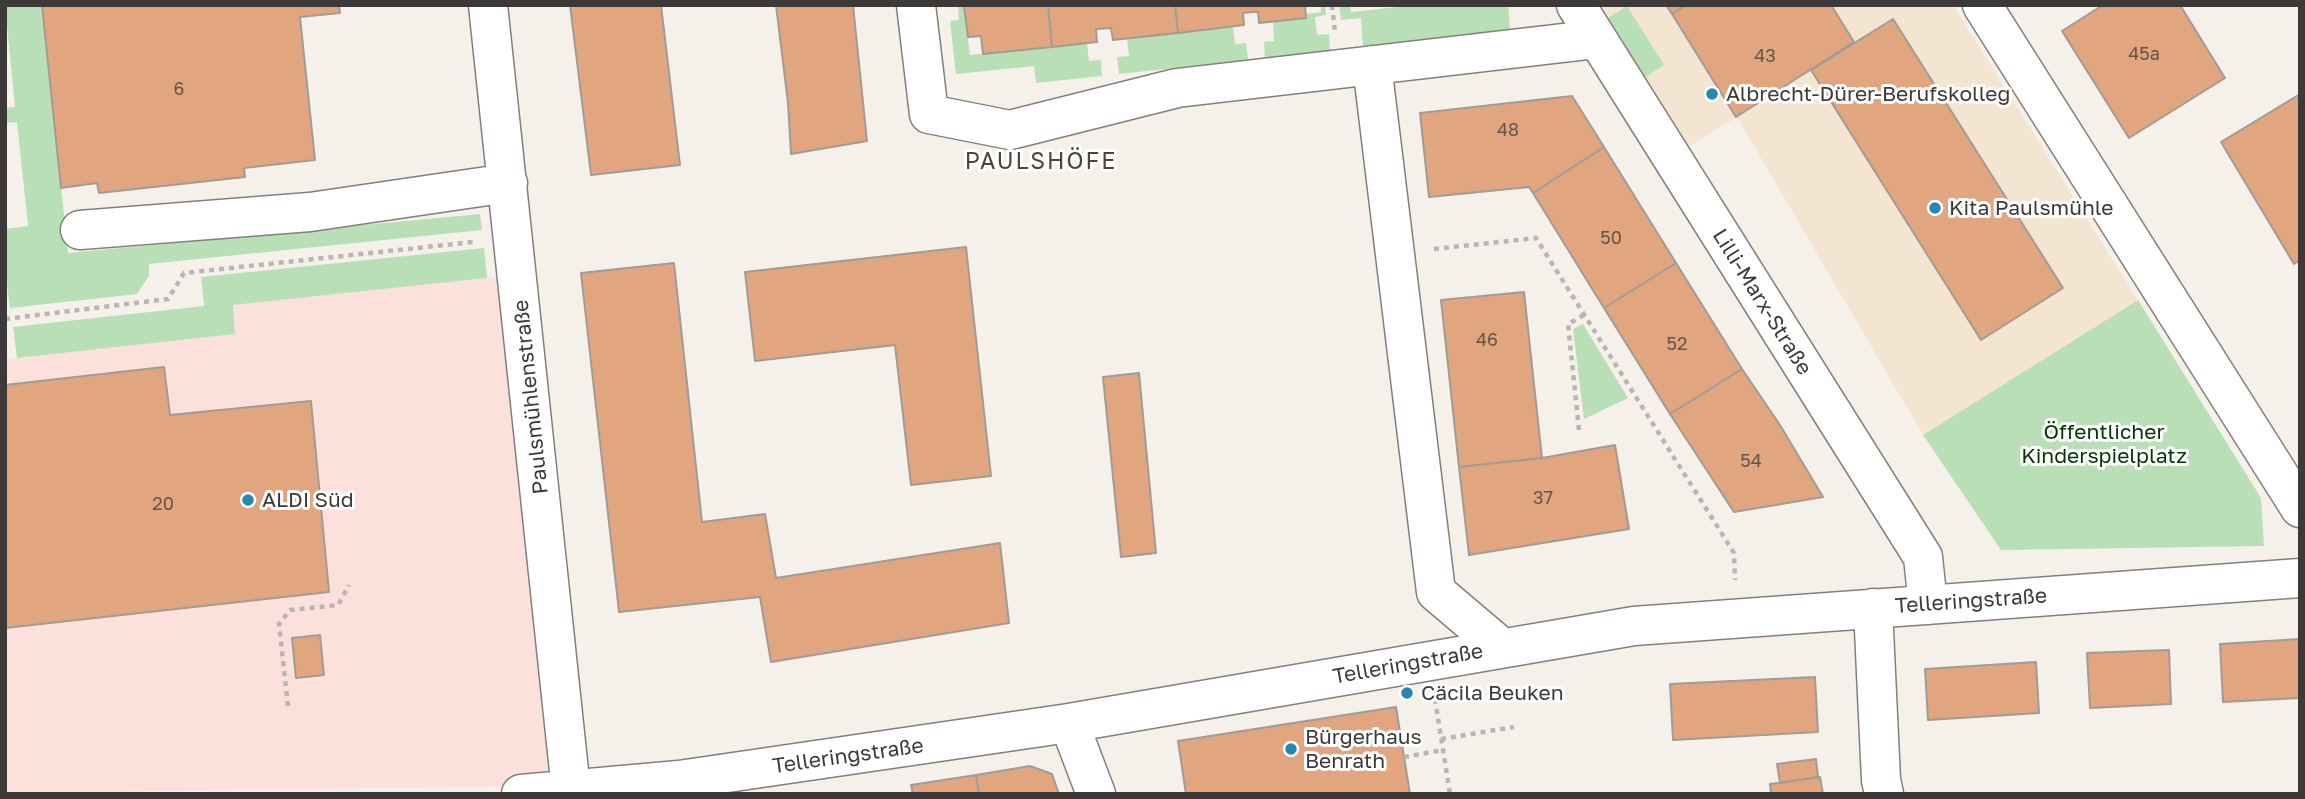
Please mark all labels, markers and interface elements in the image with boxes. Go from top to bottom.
house number: 45a [2128,43,2160,65]
house number: 43 [1754,45,1776,67]
house number: 6 [174,78,184,100]
place label: Albrecht-Dürer-Berufskolleg [1726,81,2010,107]
marker: Albrecht-Dürer-Berufskolleg [1704,86,1720,102]
house number: 48 [1497,119,1519,141]
district label: PAULSHÖFE [966,148,1116,176]
place label: Kita Paulsmühle [1949,195,2113,221]
marker: Kita Paulsmühle [1927,200,1943,216]
street label: Lilli-Marx-Straße [1707,224,1817,380]
house number: 50 [1600,227,1622,249]
street label: Paulsmühlenstraße [508,298,554,496]
house number: 46 [1476,329,1498,351]
house number: 52 [1667,333,1687,355]
park label: Öffentlicher Kinderspielplatz [2021,419,2187,469]
house number: 54 [1740,450,1762,472]
place label: ALDI Süd [262,487,354,513]
house number: 37 [1533,487,1553,509]
marker: ALDI Süd [240,492,256,508]
house number: 20 [152,493,174,515]
street label: Telleringstraße [1894,583,2048,619]
street label: Telleringstraße [1331,638,1485,690]
place label: Cäcila Beuken [1421,680,1564,706]
marker: Cäcila Beuken [1399,685,1415,701]
place label: Bürgerhaus Benrath [1305,724,1422,774]
street label: Telleringstraße [771,733,925,779]
marker: Bürgerhaus Benrath [1283,741,1299,757]

